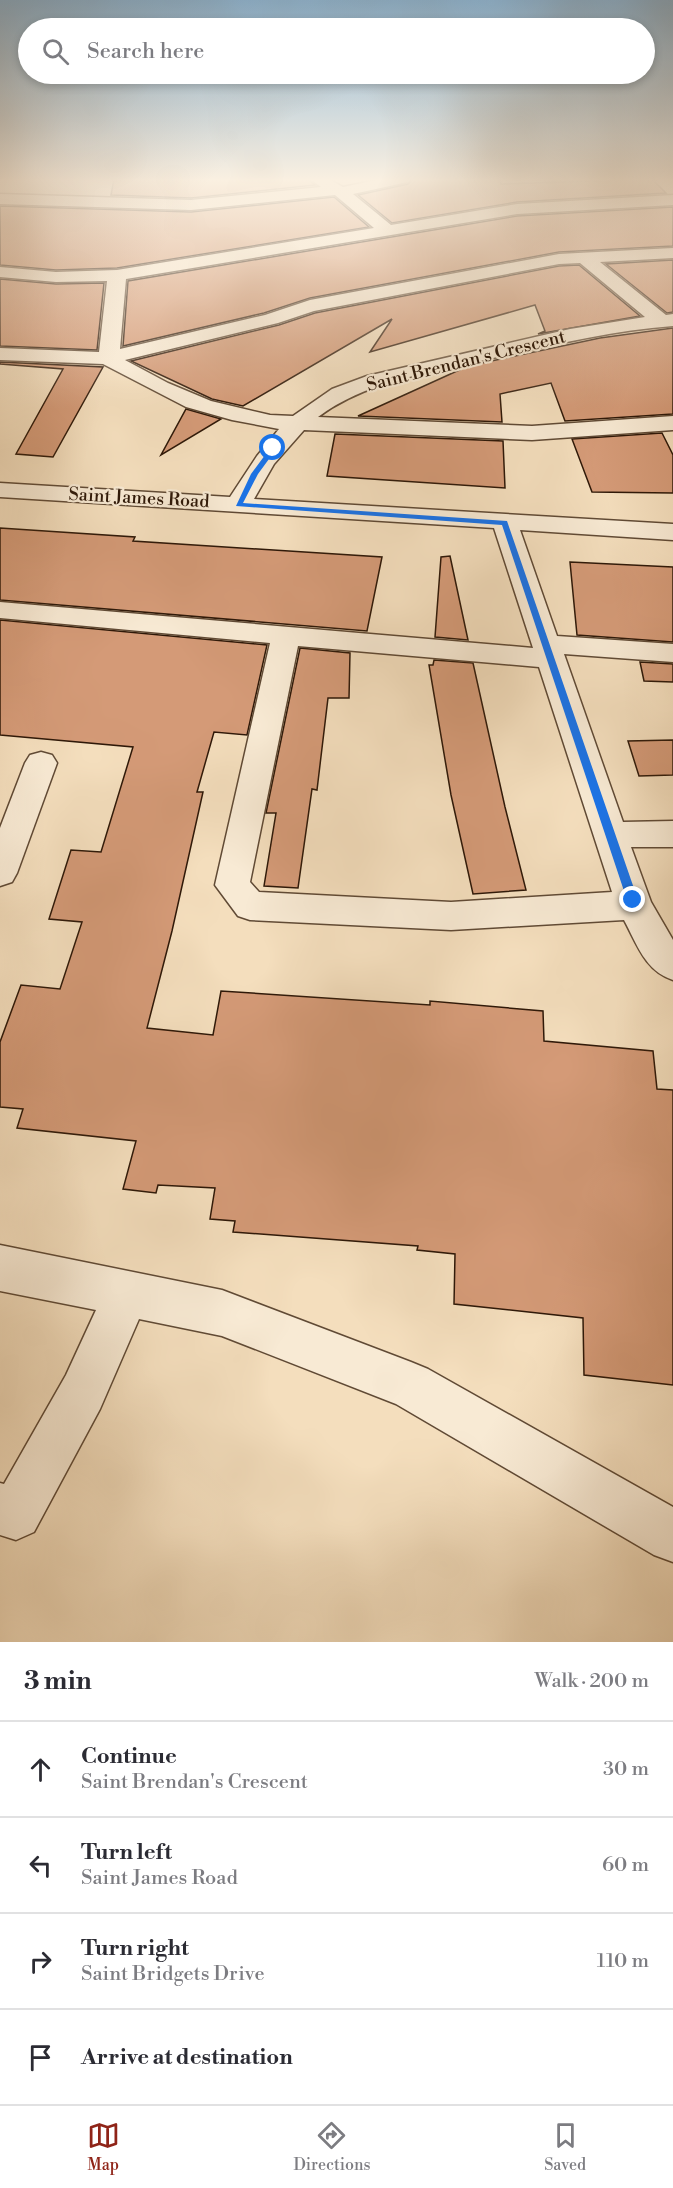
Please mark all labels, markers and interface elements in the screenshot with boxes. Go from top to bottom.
search box [18,18,655,84]
icon: search [39,35,72,68]
text: Search here [87,38,204,65]
street label: Saint Brendan's Crescent [364,325,568,397]
route start [259,434,285,460]
street label: Saint James Road [68,483,211,513]
route end [619,886,645,912]
text: 3 min [24,1665,92,1697]
text: Walk · 200 m [535,1669,649,1694]
text: Continue [81,1743,177,1770]
icon: ahead [24,1753,57,1786]
text: 30 m [603,1757,649,1782]
text: Saint Brendan's Crescent [81,1770,308,1795]
text: Turn left [81,1839,172,1866]
icon: left [24,1849,57,1882]
text: 60 m [602,1853,649,1878]
text: Saint James Road [81,1866,238,1891]
text: Turn right [81,1935,189,1962]
icon: right [24,1945,57,1978]
text: 110 m [597,1949,649,1974]
text: Saint Bridgets Drive [81,1962,264,1987]
icon: arrive [24,2041,57,2074]
text: Arrive at destination [81,2044,293,2071]
tab: Map [87,2119,120,2175]
tab: Directions [293,2119,371,2175]
tab: Saved [544,2119,586,2175]

